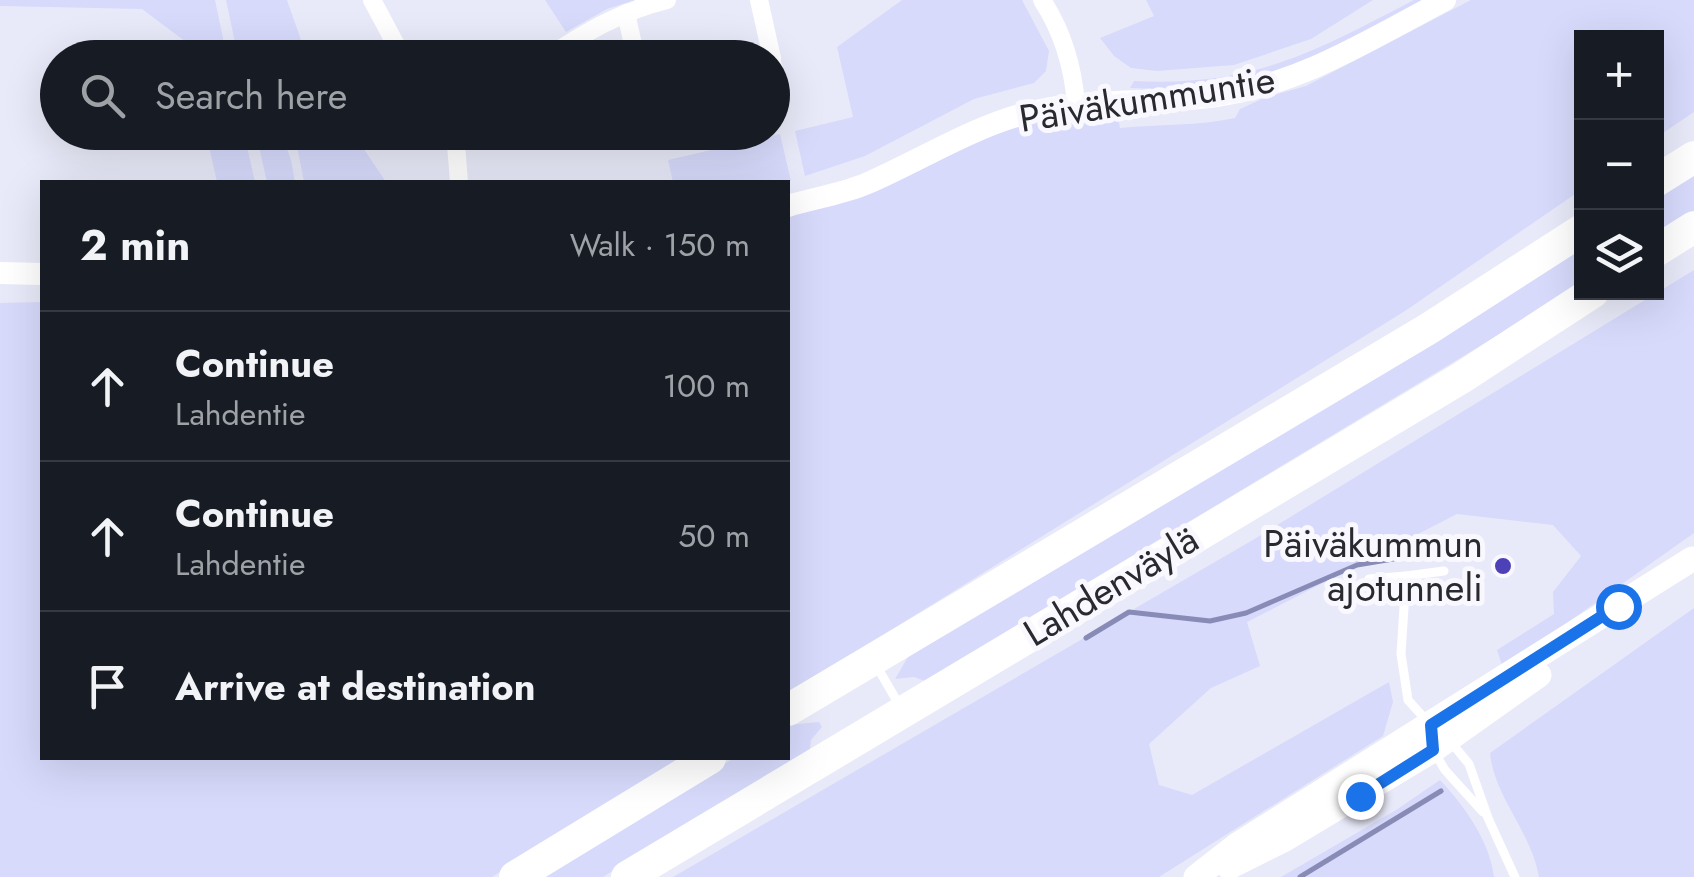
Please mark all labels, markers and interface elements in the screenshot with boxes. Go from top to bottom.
map controls [1574,30,1664,300]
button: + [1574,30,1664,120]
search box [40,40,790,150]
street label: Päiväkummuntie [1015,51,1279,146]
icon: search [75,68,130,123]
text: Search here [155,68,347,123]
button: − [1574,120,1664,210]
button: layers [1574,210,1664,300]
text: 2 min [80,215,190,276]
text: Walk · 150 m [570,222,750,268]
text: Continue [175,336,334,391]
icon: ahead [80,359,135,414]
text: 100 m [663,363,750,409]
text: Lahdentie [175,391,306,437]
text: Continue [175,486,334,541]
icon: ahead [80,509,135,564]
street label: Lahdenväylä [1013,512,1209,659]
text: 50 m [678,513,750,559]
place label: Päiväkummun ajotunneli [1263,516,1483,615]
text: Lahdentie [175,541,306,587]
marker: Päiväkummun ajotunneli [1492,555,1514,577]
route start [1596,584,1642,630]
icon: arrive [80,659,135,714]
text: Arrive at destination [175,659,536,714]
route end [1338,774,1384,820]

